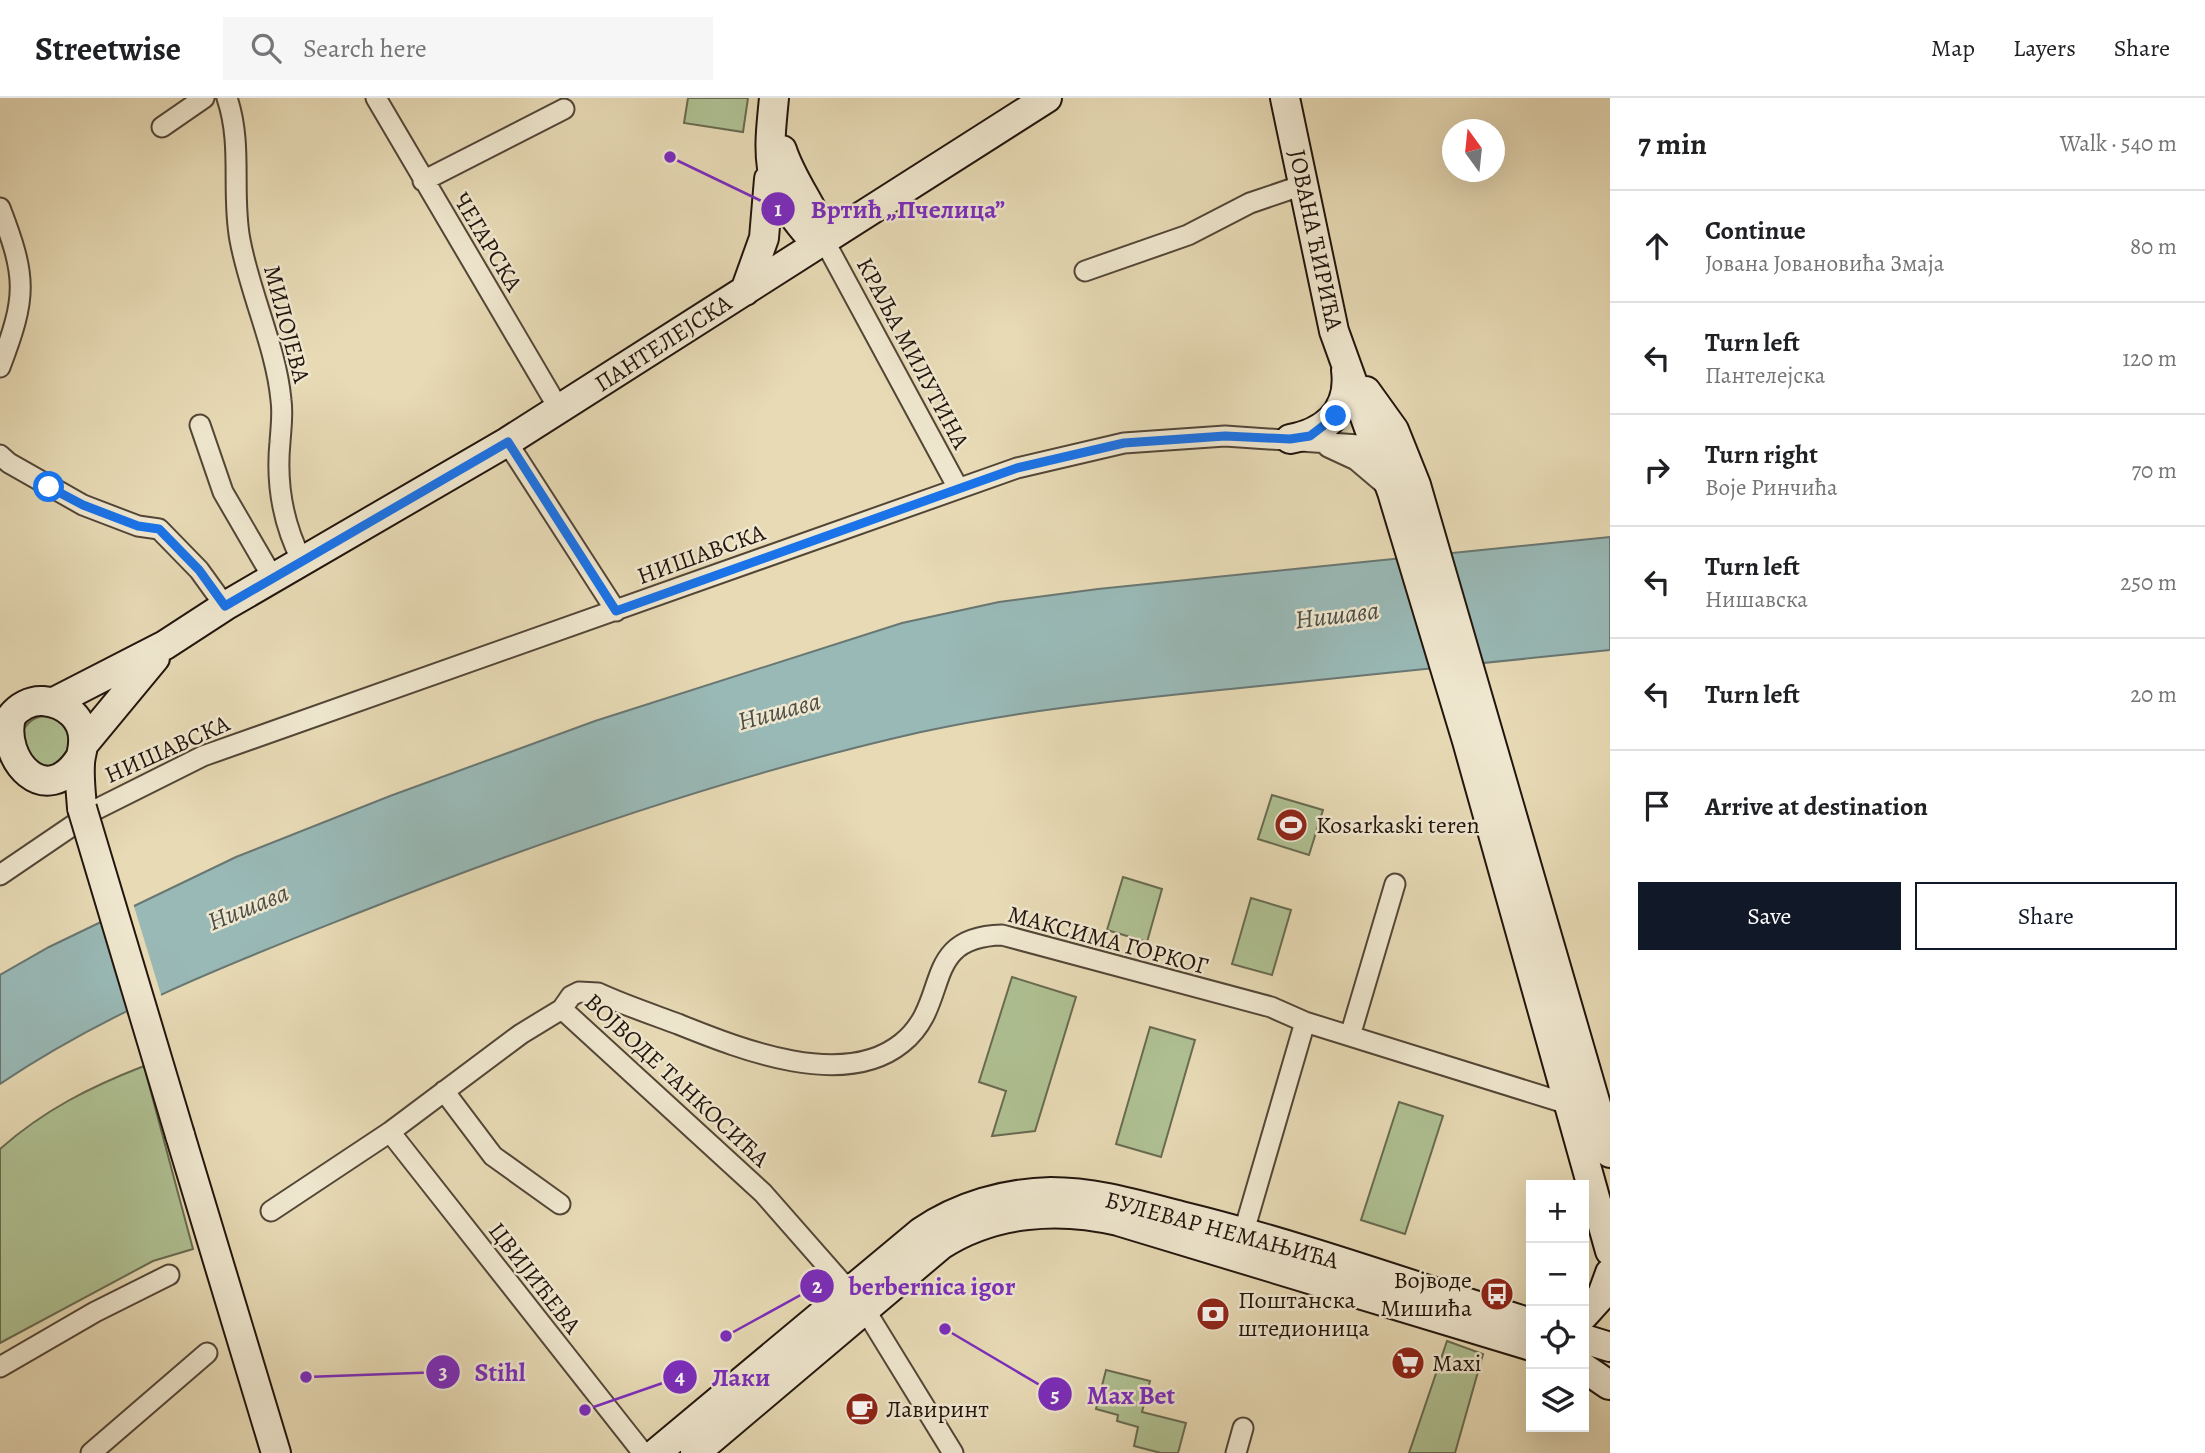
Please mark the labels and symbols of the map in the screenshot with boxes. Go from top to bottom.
north arrow [1442,119,1505,182]
street label: ЈОВАНА ЋИРИЋА [1281,146,1351,334]
callout: Вртић „Пчелица” [761,186,1019,233]
street label: ЧЕГАРСКА [446,187,531,298]
text: Вртић „Пчелица” [811,192,1005,227]
text: 1 [774,195,782,223]
street label: КРАЉА МИЛУТИНА [849,252,977,455]
street label: МИЛОЈЕВА [256,262,318,387]
street label: ПАНТЕЛЕЈСКА [588,286,739,399]
route end [1320,400,1351,431]
route start [33,471,64,502]
street label: НИШАВСКА [633,516,770,592]
water label: Нишава [1293,592,1381,638]
water label: Нишава [734,683,824,739]
street label: НИШАВСКА [99,707,236,791]
sports icon: Kosarkaski teren [1272,806,1310,844]
place label: Kosarkaski teren [1316,809,1480,841]
water label: Нишава [202,875,294,939]
street label: МАКСИМА ГОРКОГ [1005,898,1212,982]
street label: ВОЈВОДЕ ТАНКОСИЋА [578,986,777,1175]
street label: БУЛЕВАР НЕМАЊИЋА [1102,1183,1343,1277]
street label: ЦВИЈИЋЕВА [481,1216,589,1341]
callout: berbernica igor [799,1263,1029,1310]
place label: Војводе Мишића [1380,1264,1472,1324]
text: berbernica igor [848,1269,1016,1304]
text: 2 [812,1272,822,1300]
bus stop icon: Војводе Мишића [1478,1275,1516,1313]
place label: Поштанска штедионица [1238,1284,1370,1344]
bank icon: Поштанска штедионица [1194,1295,1232,1333]
supermarket icon: Maxi [1389,1344,1427,1382]
place label: Maxi [1432,1347,1481,1379]
callout: Stihl [425,1348,539,1395]
callout: Лаки [662,1353,784,1400]
text: Stihl [474,1355,526,1390]
text: 3 [438,1358,448,1386]
text: Лаки [712,1360,770,1395]
text: 4 [675,1363,685,1391]
callout: Max Bet [1037,1371,1189,1418]
text: Max Bet [1087,1378,1176,1413]
text: 5 [1051,1381,1060,1409]
cafe icon: Лавиринт [843,1390,881,1428]
place label: Лавиринт [886,1393,989,1425]

